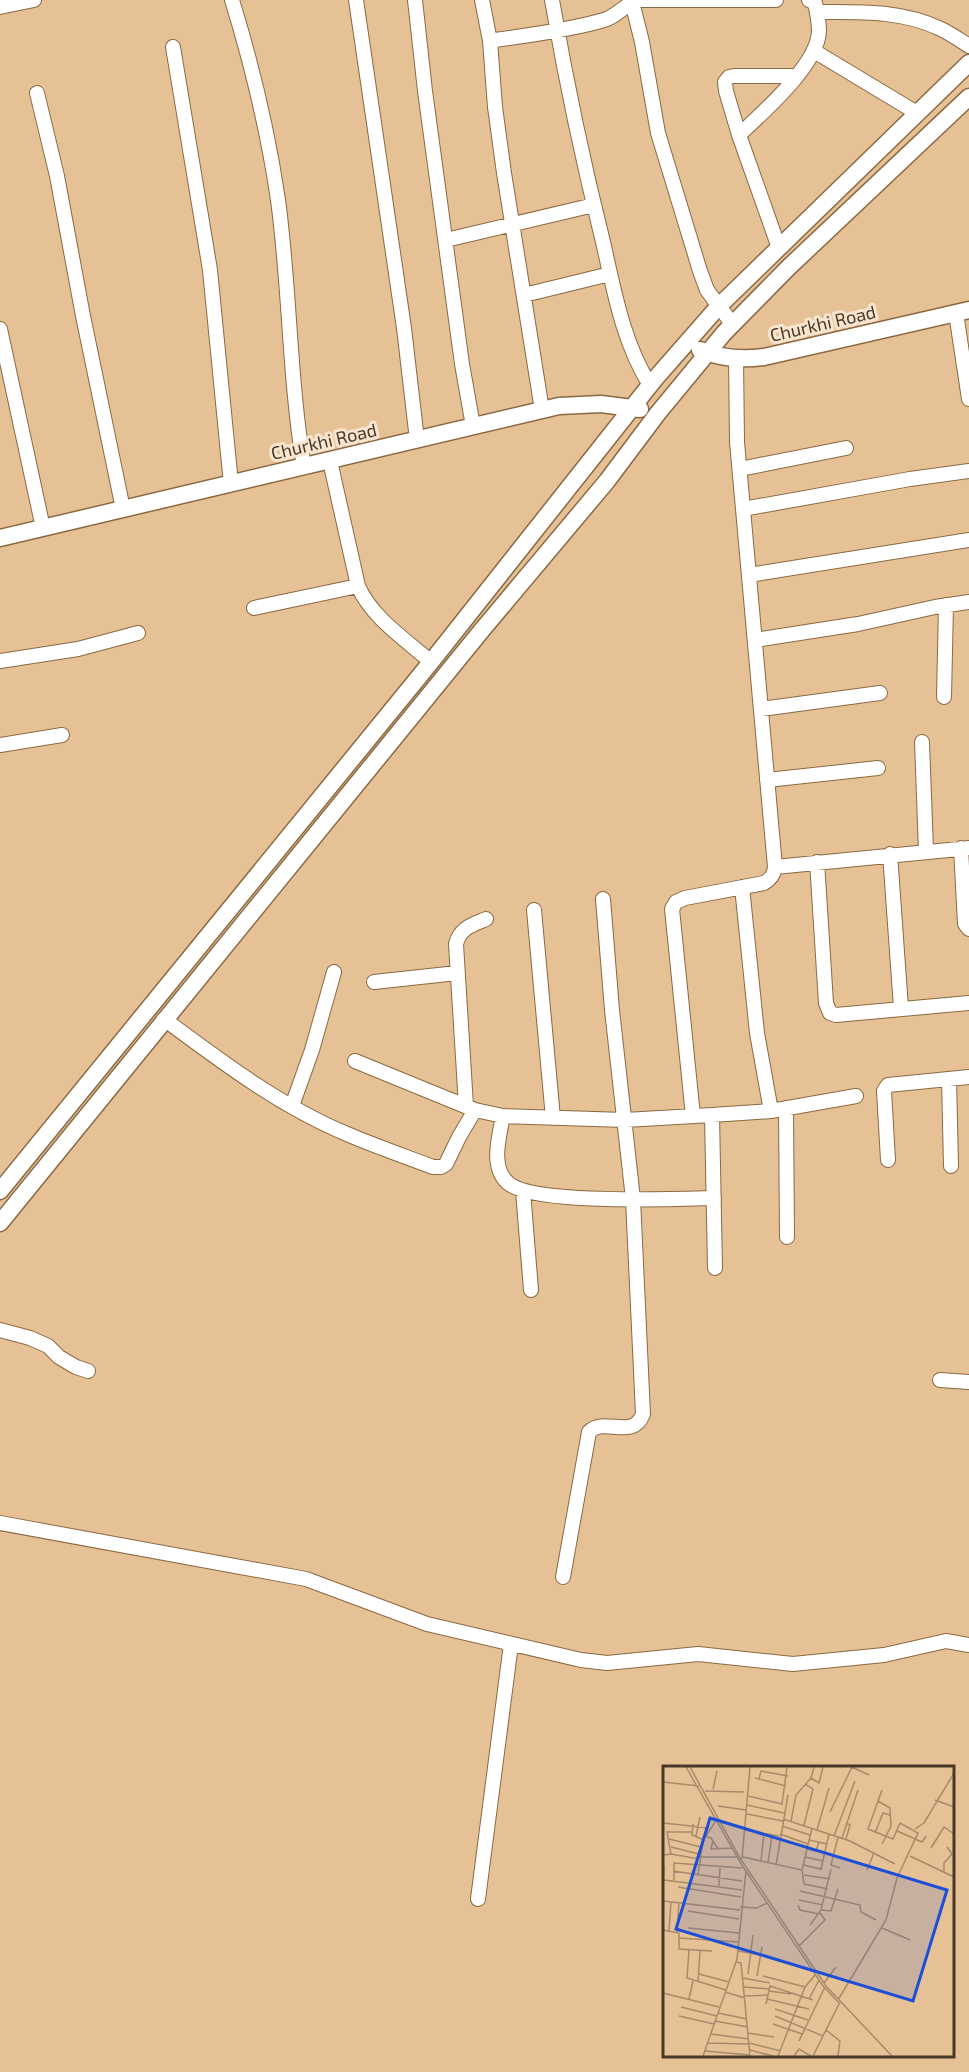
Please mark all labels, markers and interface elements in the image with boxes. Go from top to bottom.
street label: Churkhi Road [768,300,878,346]
street label: Churkhi Road [269,418,379,464]
inset map [663,1766,954,2057]

